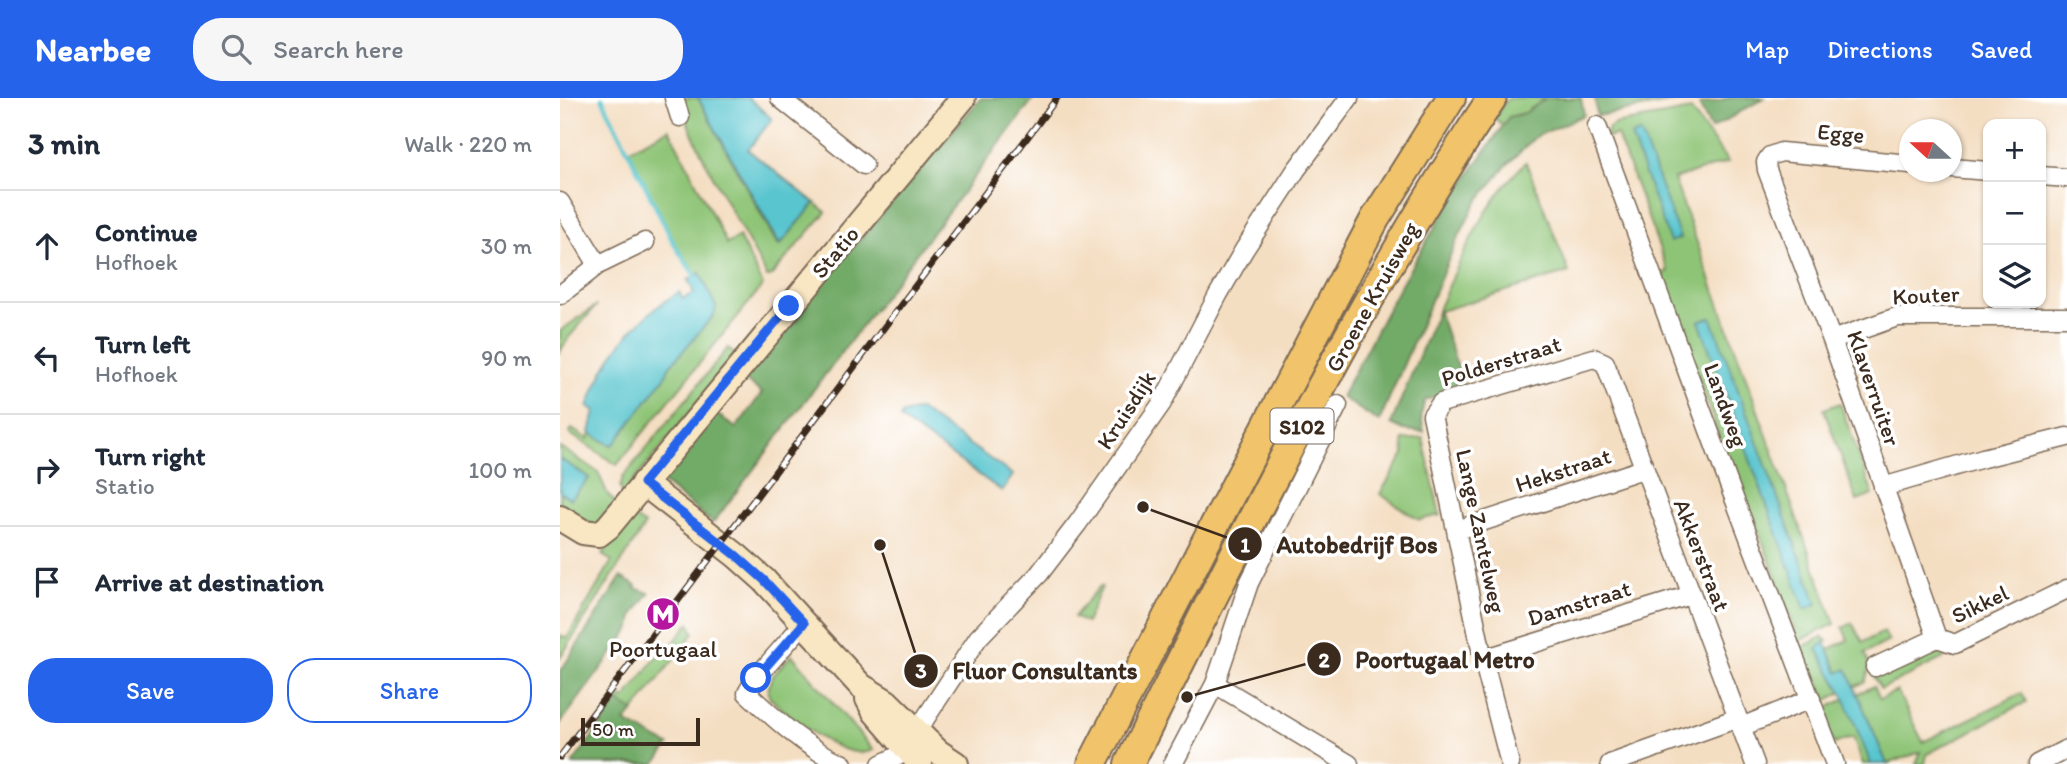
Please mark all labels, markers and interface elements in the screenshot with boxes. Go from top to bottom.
search box [193,18,683,81]
text: Nearbee [35,30,151,69]
icon: search [217,30,255,68]
text: Search here [273,33,404,65]
text: Map [1745,35,1789,64]
text: Directions [1827,35,1933,64]
text: Saved [1971,35,2032,64]
street label: Egge [1816,117,1866,149]
north arrow [1899,119,1962,182]
map controls [1983,119,2046,308]
button: + [1983,119,2046,182]
text: 3 min [28,125,100,162]
text: Walk · 220 m [404,130,532,158]
button: − [1983,182,2046,245]
text: Continue [95,216,198,248]
street label: Groene Kruisweg [1319,217,1425,377]
street label: Statio [805,220,865,284]
icon: ahead [28,227,66,265]
text: 30 m [481,232,532,260]
button: layers [1983,245,2046,308]
text: Hofhoek [95,248,178,276]
street label: Kouter [1892,279,1961,311]
route end [773,290,804,321]
street label: Klaverruiter [1841,327,1907,449]
text: Turn left [95,328,191,360]
street label: Polderstraat [1438,330,1564,392]
icon: left [28,339,66,377]
text: 90 m [481,344,532,372]
street label: Landweg [1698,359,1754,451]
text: Hofhoek [95,360,178,388]
street label: Kruisdijk [1090,365,1162,455]
road number: S102 [1270,408,1334,444]
text: Turn right [95,440,206,472]
street label: Hekstraat [1512,441,1615,499]
street label: Lange Zantelweg [1450,446,1512,616]
icon: right [28,451,66,489]
text: 100 m [468,456,532,484]
text: Statio [95,472,155,500]
street label: Akkerstraat [1668,495,1736,615]
callout: Autobedrijf Bos [1227,522,1452,567]
text: Autobedrijf Bos [1275,530,1438,560]
text: 1 [1240,532,1250,557]
icon: arrive [28,563,66,601]
text: Arrive at destination [95,566,324,598]
street label: Damstraat [1524,574,1634,632]
street label: Sikkel [1947,578,2013,630]
metro station icon: Poortugaal [644,595,682,633]
place label: Poortugaal [609,635,718,663]
callout: Poortugaal Metro [1307,637,1548,682]
text: Poortugaal Metro [1355,645,1535,675]
text: 2 [1318,647,1330,672]
callout: Fluor Consultants [904,648,1151,693]
text: Fluor Consultants [952,656,1138,685]
button: Save [28,658,273,723]
button: Share [287,658,532,723]
text: 3 [915,658,927,683]
route start [740,662,771,693]
scale bar [581,715,700,747]
text: 50 m [592,718,634,741]

